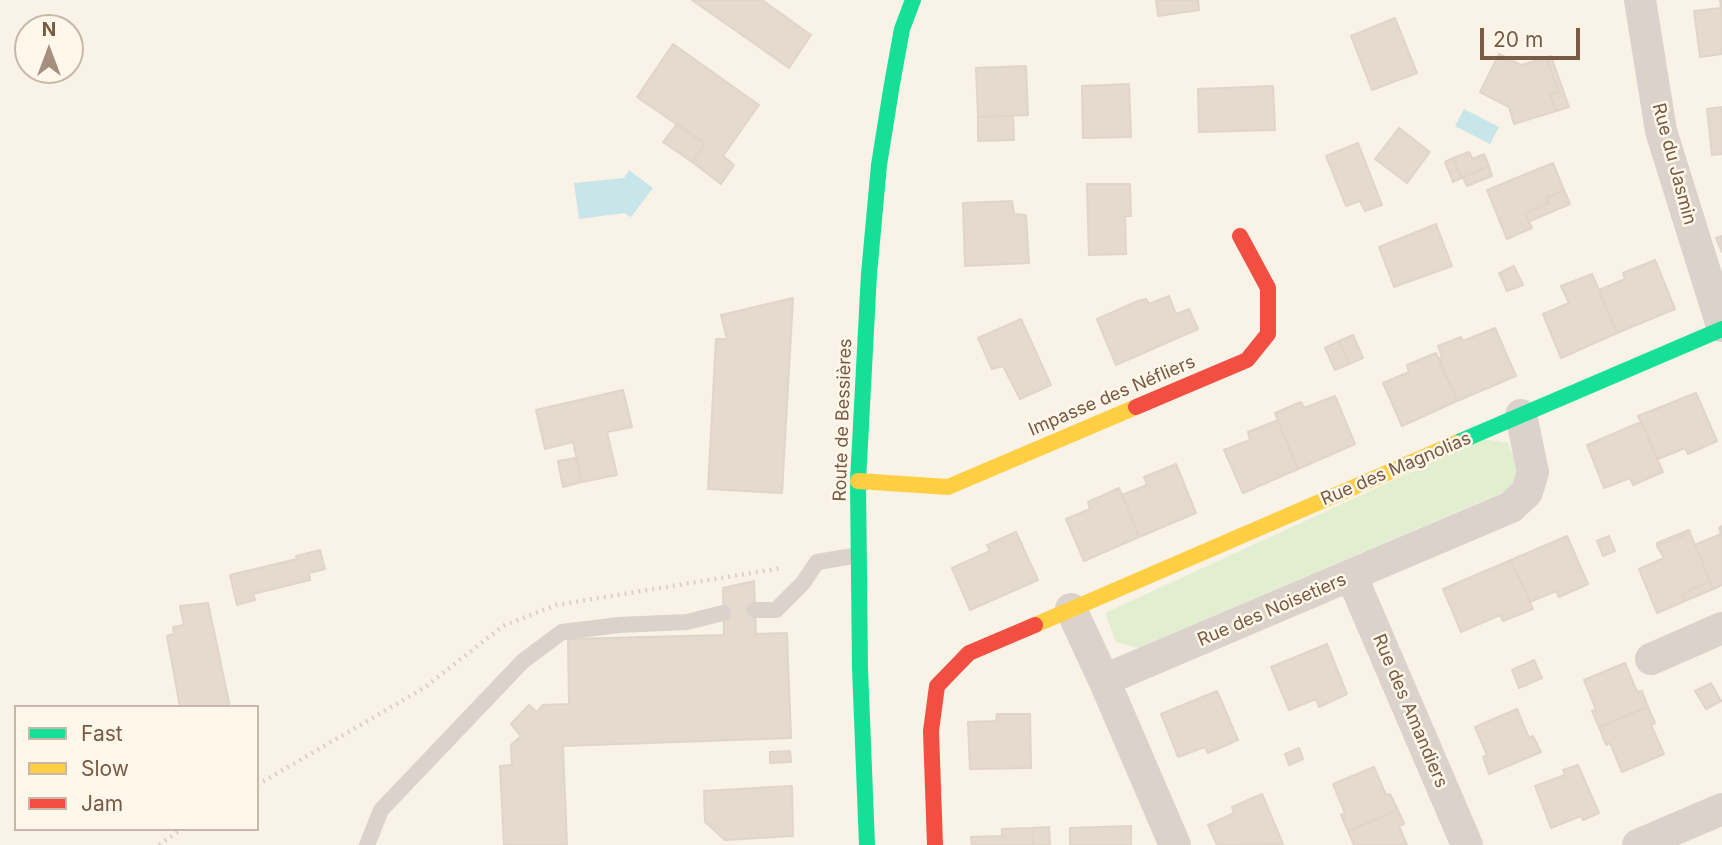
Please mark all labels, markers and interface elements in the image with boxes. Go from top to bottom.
north arrow [14,14,84,84]
scale bar [1484,14,1584,58]
text: N [42,18,56,41]
text: 20 m [1493,27,1543,52]
street label: Rue du Jasmin [1647,101,1701,227]
street label: Route de Bessières [829,338,857,502]
street label: Impasse des Néfliers [1026,351,1198,441]
street label: Rue des Magnolias [1318,428,1474,510]
street label: Rue des Noisetiers [1194,569,1350,651]
street label: Rue des Amandiers [1368,631,1452,791]
legend [14,705,259,831]
text: Fast [81,721,123,746]
text: Slow [81,756,129,781]
text: Jam [81,791,123,816]

